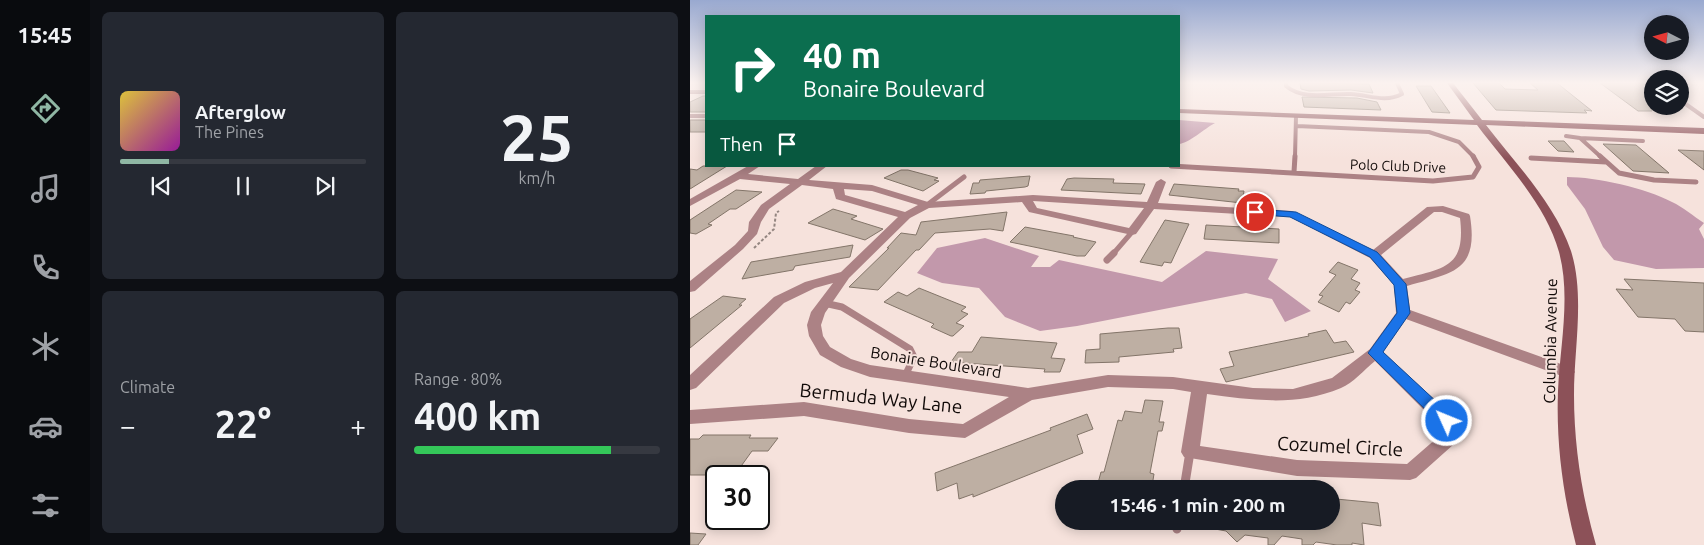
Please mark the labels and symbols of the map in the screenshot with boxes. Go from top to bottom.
north arrow [1644,15,1689,60]
street label: Polo Club Drive [1350,156,1446,176]
pin [1234,191,1276,233]
street label: Columbia Avenue [1540,278,1560,404]
street label: Bonaire Boulevard [869,343,1003,381]
street label: Bermuda Way Lane [799,379,963,417]
position arrow [1420,394,1472,446]
street label: Cozumel Circle [1276,432,1404,460]
speed limit sign: 30 [705,465,770,530]

